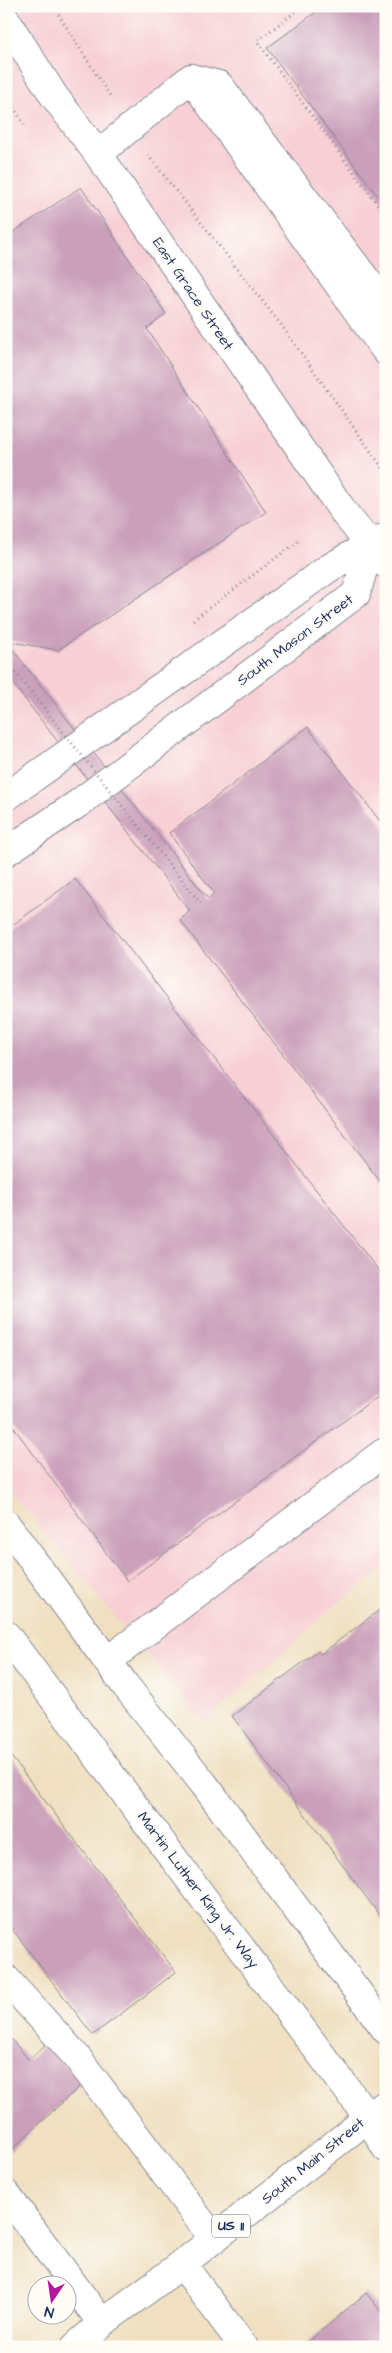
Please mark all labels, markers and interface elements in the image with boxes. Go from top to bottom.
street label: East Grace Street [147,233,239,355]
street label: South Mason Street [232,589,358,691]
street label: Martin Luther King Jr. Way [131,1807,264,1973]
street label: South Main Street [257,2113,369,2209]
road number: US 11 [212,2214,250,2238]
north arrow [28,2276,78,2326]
text: N [43,2301,56,2322]

